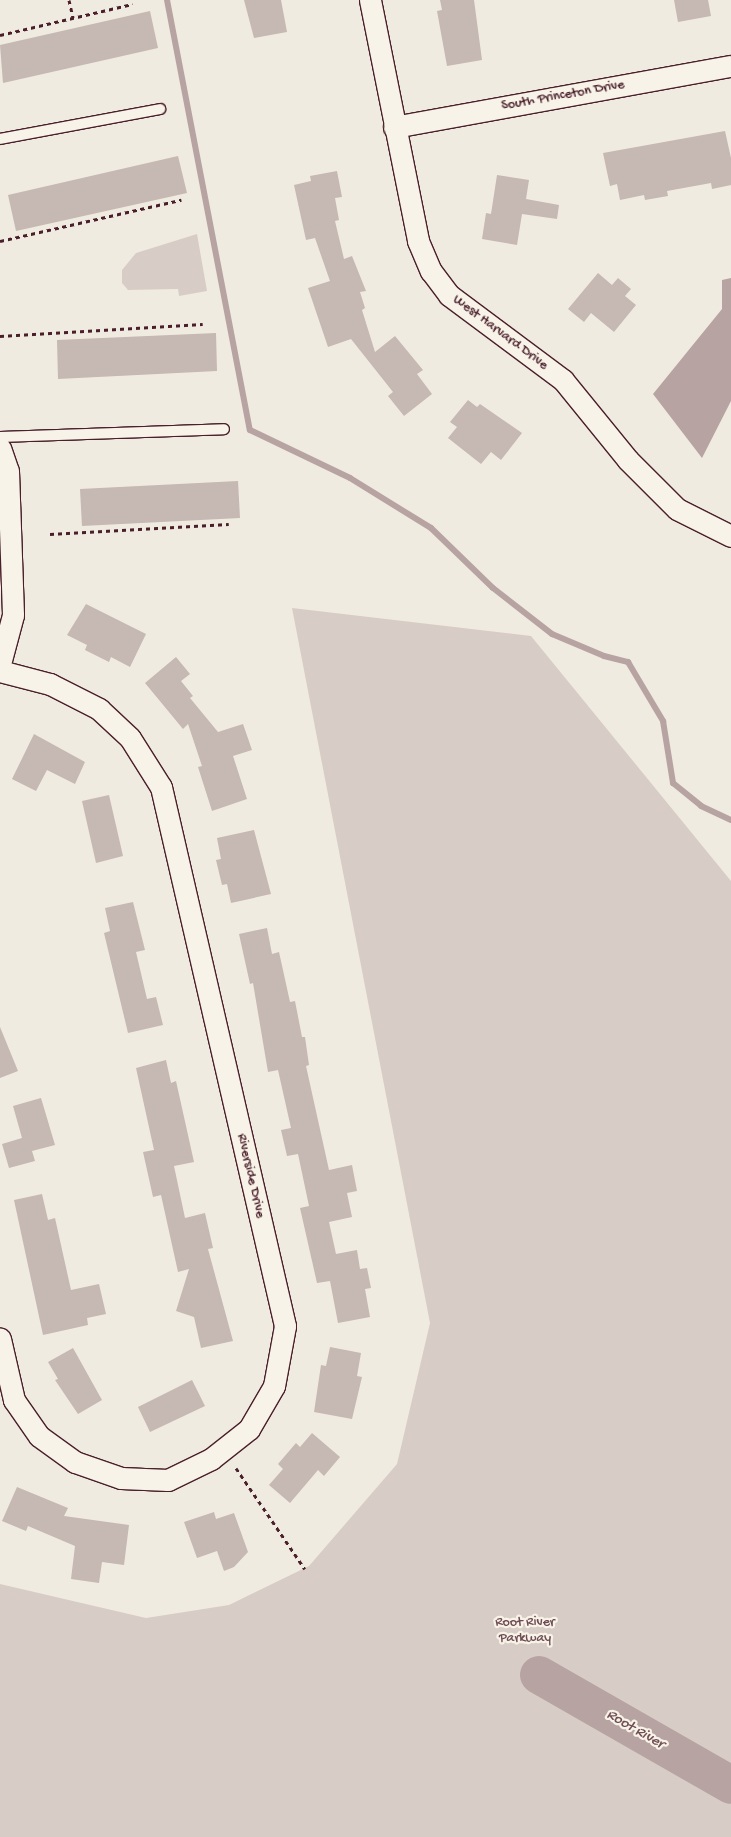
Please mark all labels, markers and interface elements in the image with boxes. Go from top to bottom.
street label: South Princeton Drive [500,77,626,115]
street label: West Harvard Drive [449,292,551,374]
street label: Riverside Drive [232,1132,268,1220]
park label: Root River Parkway [495,1615,555,1648]
water label: Root River [603,1706,667,1754]

